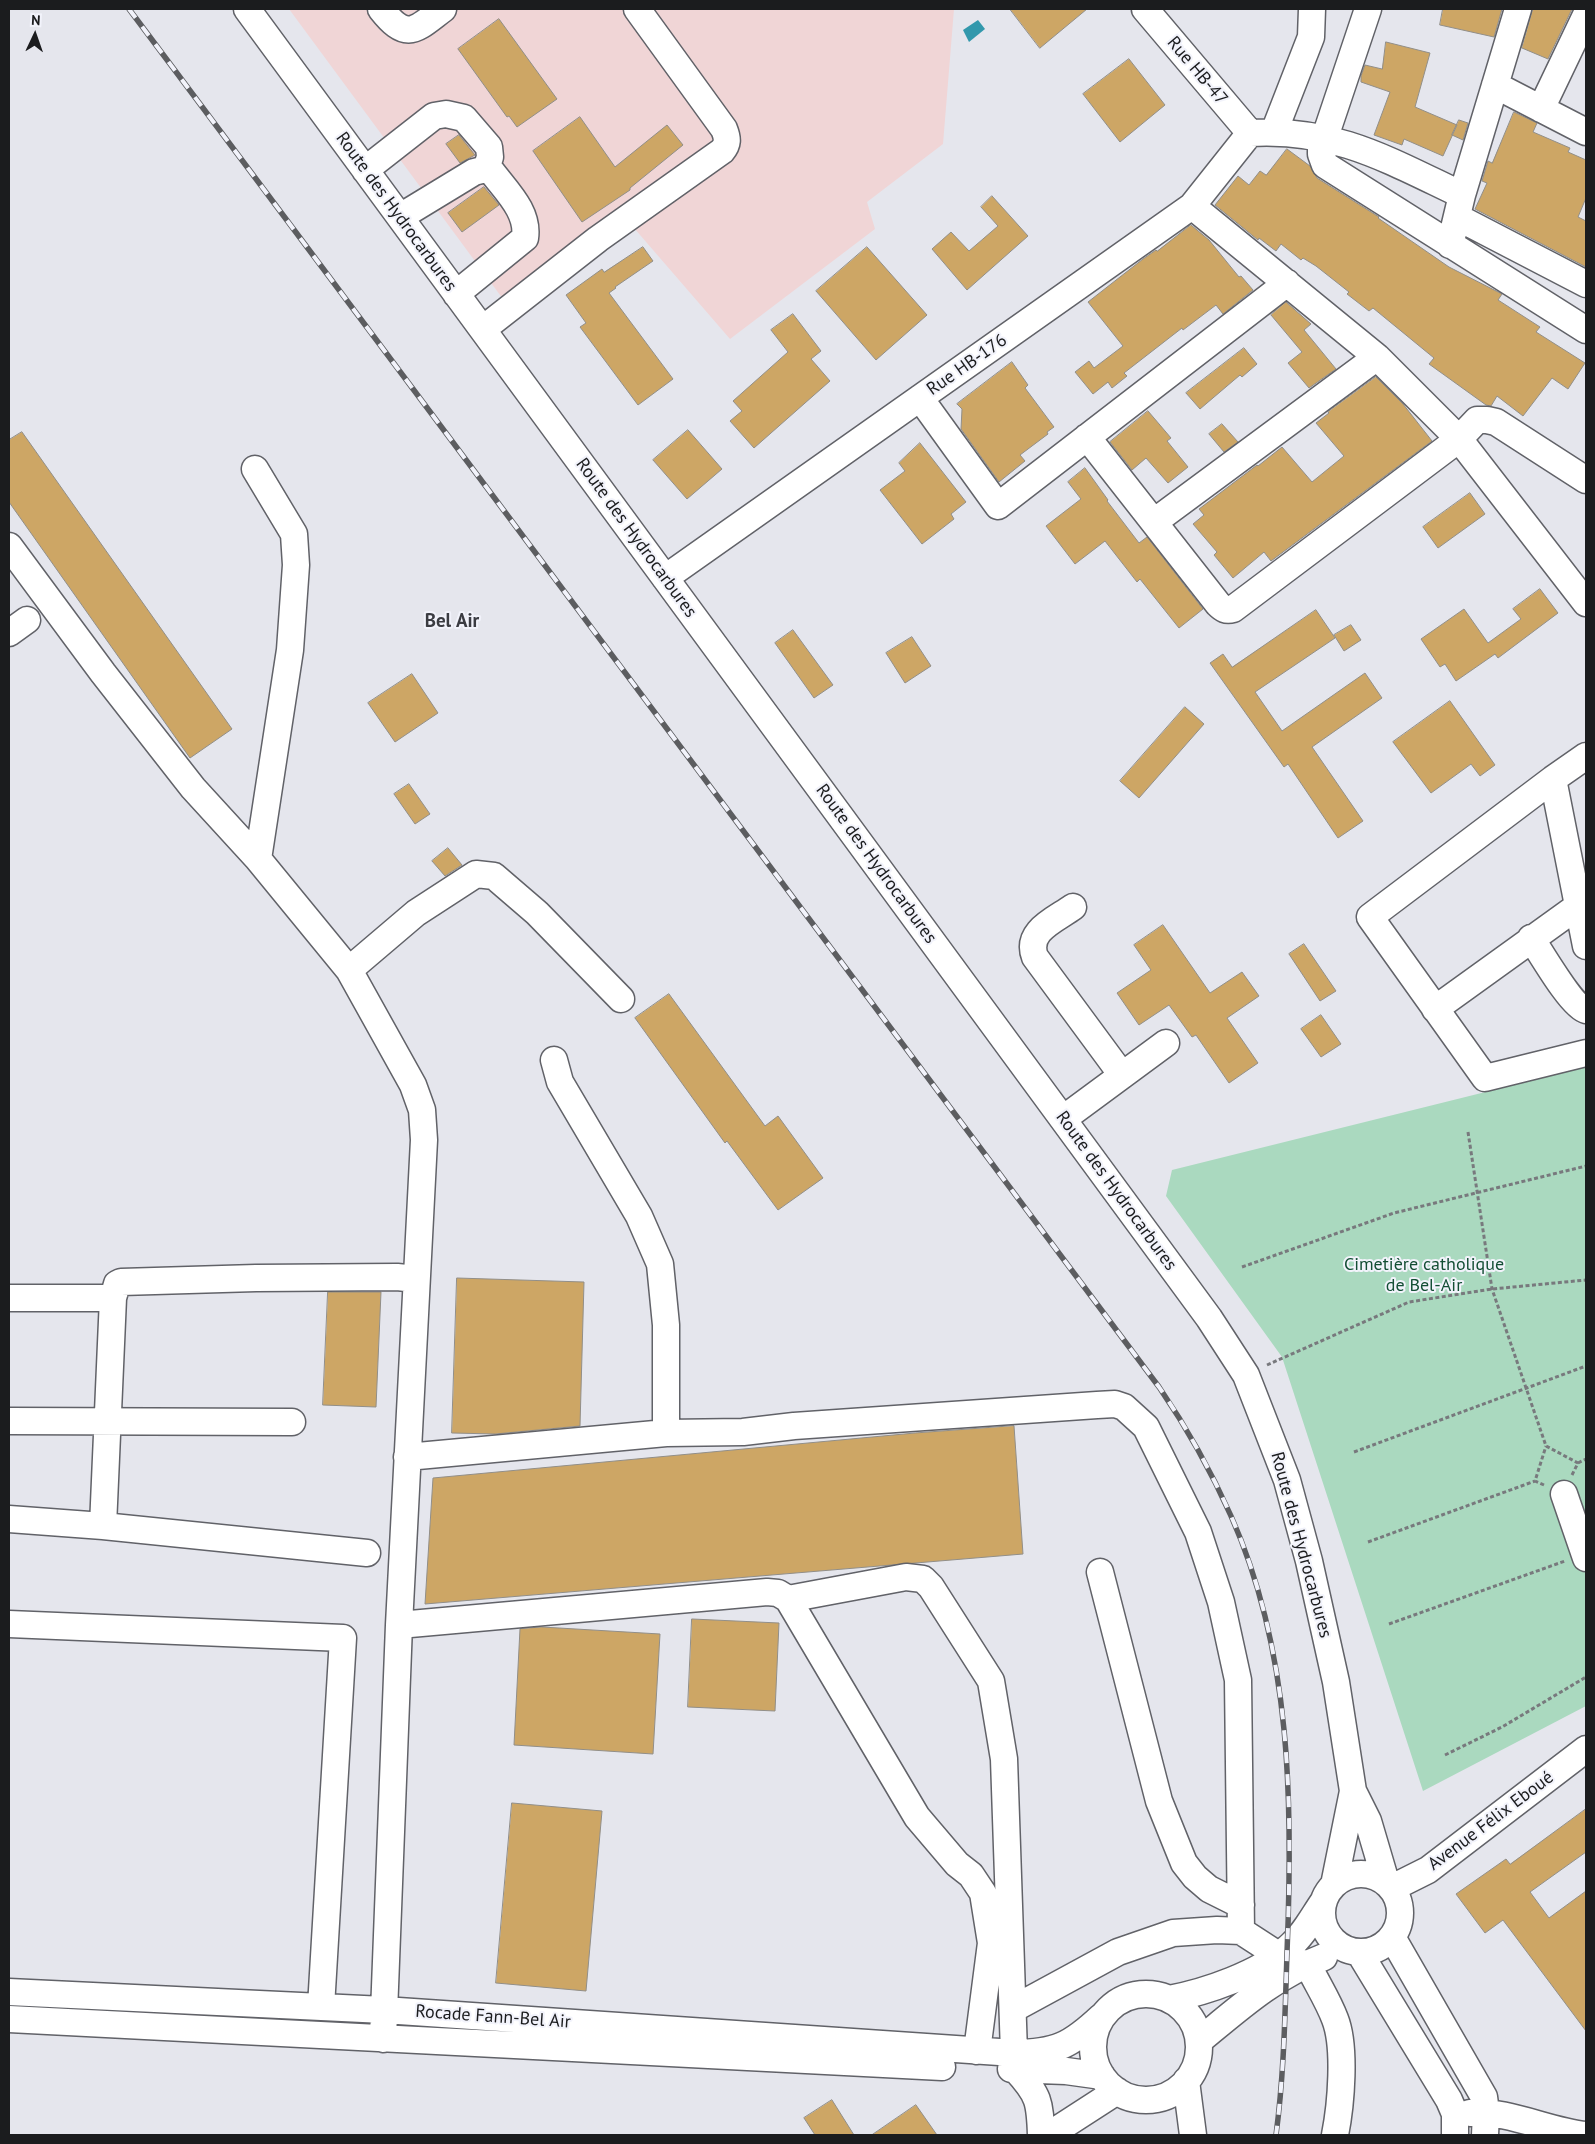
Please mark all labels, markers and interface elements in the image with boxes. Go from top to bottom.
north arrow [10,10,60,60]
text: N [31,11,41,29]
street label: Rue HB-47 [1162,32,1232,110]
street label: Route des Hydrocarbures [331,128,461,296]
street label: Rue HB-176 [923,330,1011,400]
street label: Route des Hydrocarbures [571,454,701,622]
district label: Bel Air [425,611,479,633]
street label: Route des Hydrocarbures [811,780,941,948]
street label: Route des Hydrocarbures [1051,1107,1181,1275]
park label: Cimetière catholique de Bel-Air [1344,1254,1504,1296]
street label: Route des Hydrocarbures [1266,1450,1336,1640]
street label: Avenue Félix Eboué [1424,1767,1558,1875]
street label: Rocade Fann-Bel Air [415,2001,571,2033]

